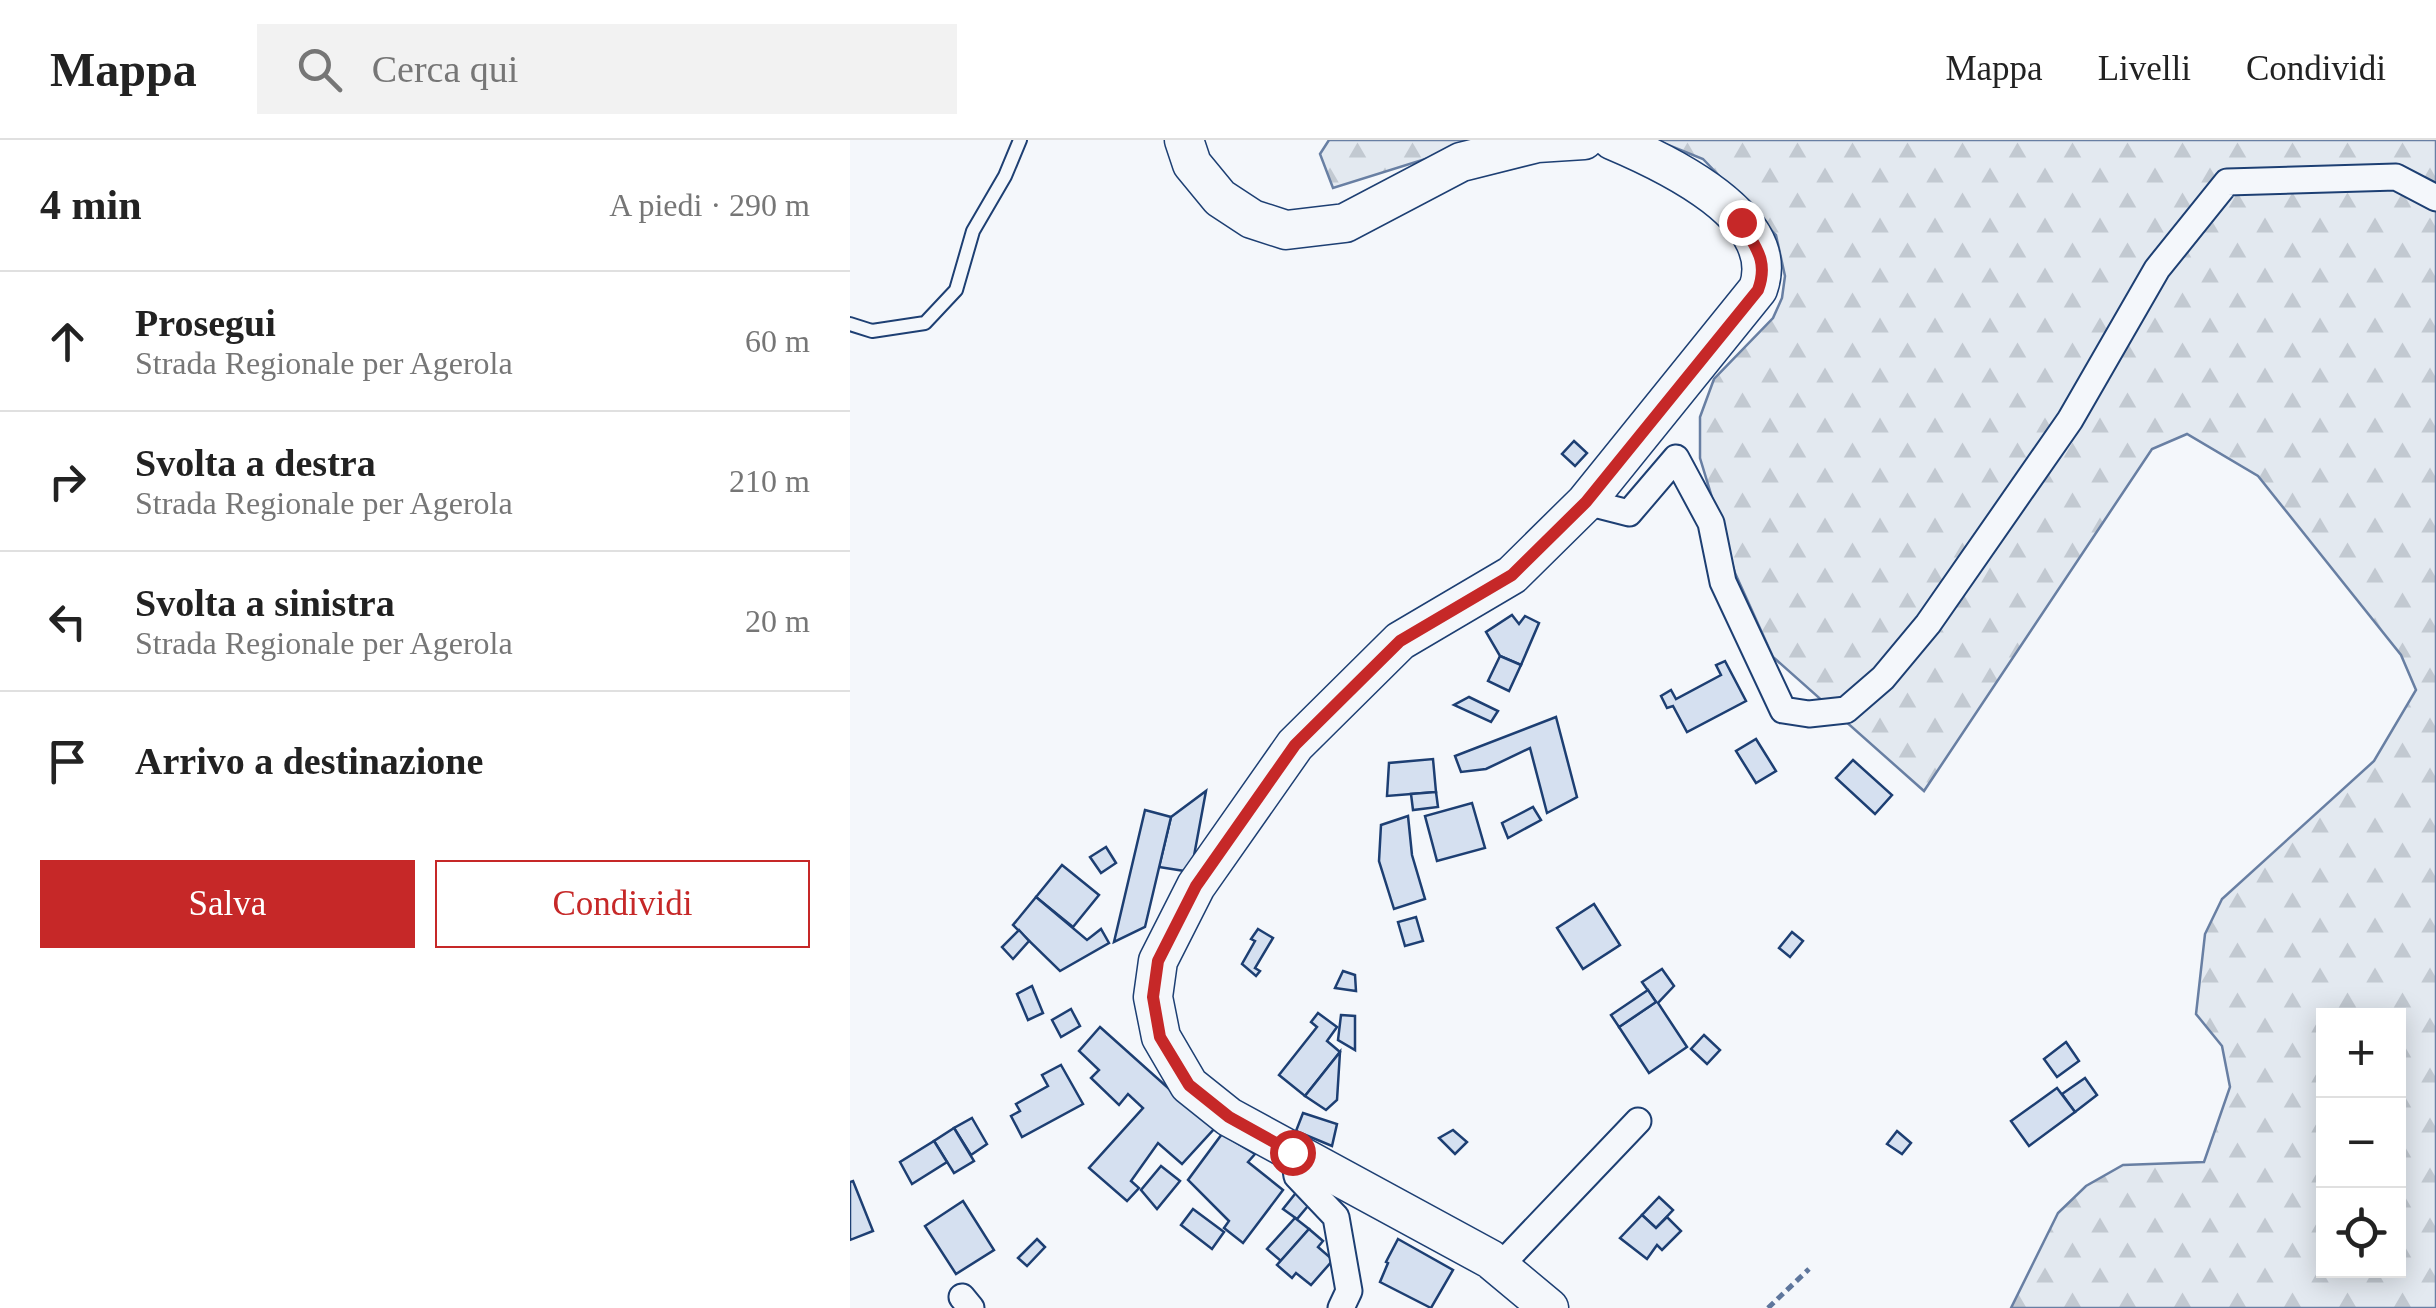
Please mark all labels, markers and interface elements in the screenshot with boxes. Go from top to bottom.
search box [257,24,957,114]
icon: search [292,42,347,97]
text: Mappa [50,43,197,96]
text: Cerca qui [372,48,518,90]
text: Mappa [1945,49,2043,88]
text: Livelli [2098,49,2191,88]
text: Condividi [2246,49,2386,88]
text: 4 min [40,182,142,228]
text: A piedi · 290 m [609,187,810,223]
route end [1719,200,1765,246]
text: Prosegui [135,302,276,344]
icon: ahead [40,314,95,369]
text: 60 m [745,323,810,359]
text: Strada Regionale per Agerola [135,345,513,381]
text: Svolta a destra [135,442,376,484]
icon: right [40,454,95,509]
text: 210 m [729,463,810,499]
text: Strada Regionale per Agerola [135,485,513,521]
text: Svolta a sinistra [135,582,395,624]
icon: left [40,594,95,649]
text: 20 m [745,603,810,639]
text: Strada Regionale per Agerola [135,625,513,661]
icon: arrive [40,734,95,789]
text: Arrivo a destinazione [135,740,483,782]
button: Salva [40,860,415,948]
button: Condividi [435,860,810,948]
map controls [2316,1008,2406,1278]
button: + [2316,1008,2406,1098]
button: − [2316,1098,2406,1188]
route start [1270,1130,1316,1176]
button: locate [2316,1188,2406,1278]

